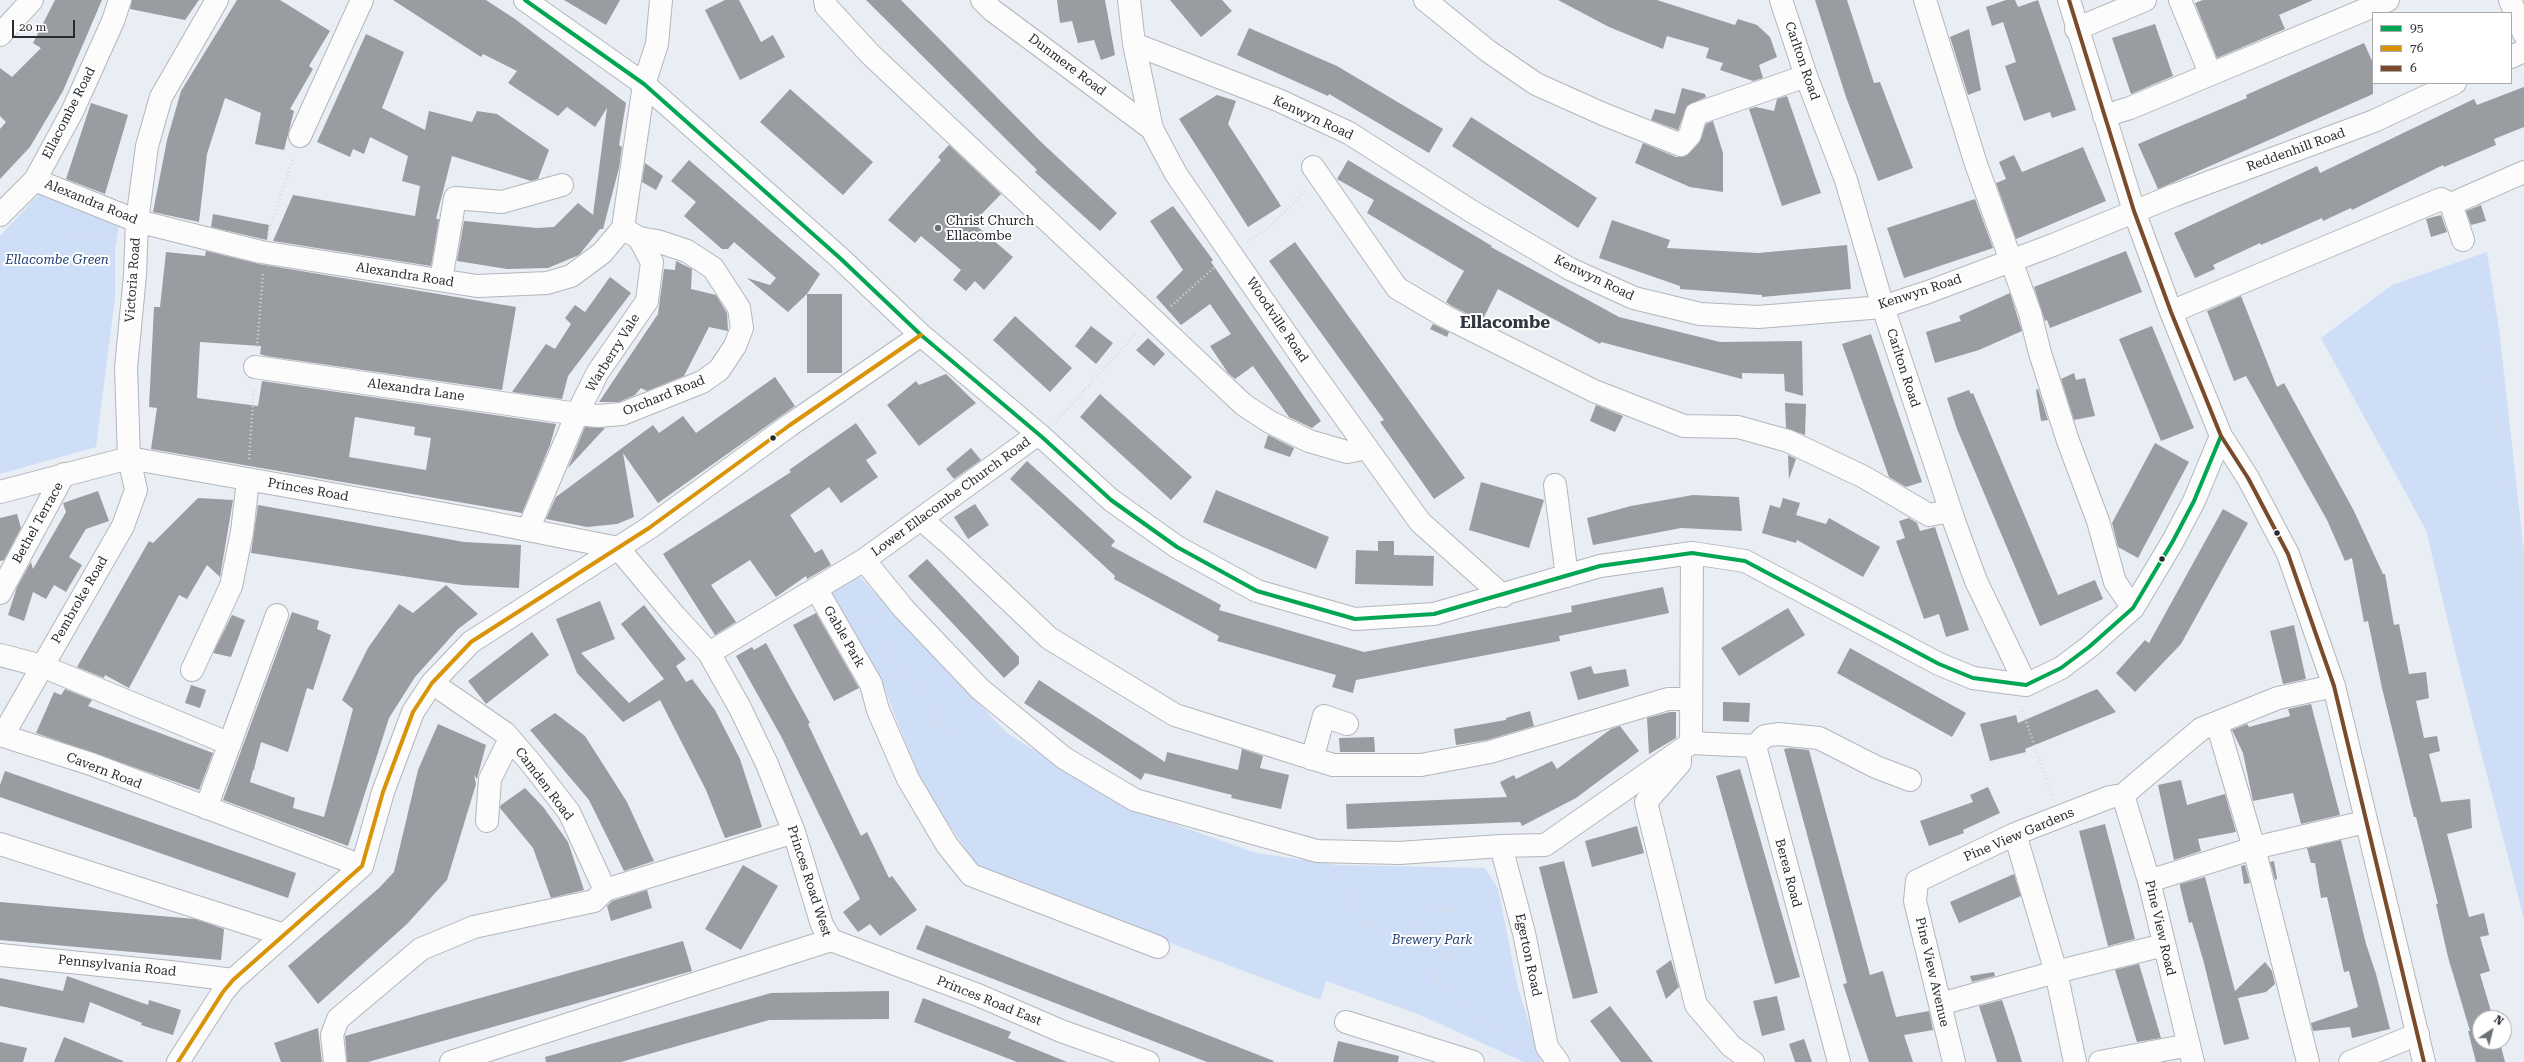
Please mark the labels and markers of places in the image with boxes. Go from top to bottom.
place label: Christ Church Ellacombe [946,213,1034,244]
marker: Christ Church Ellacombe [933,223,943,233]
unlabelled marker [768,433,778,443]
unlabelled marker [2272,528,2282,538]
unlabelled marker [2157,554,2167,564]

